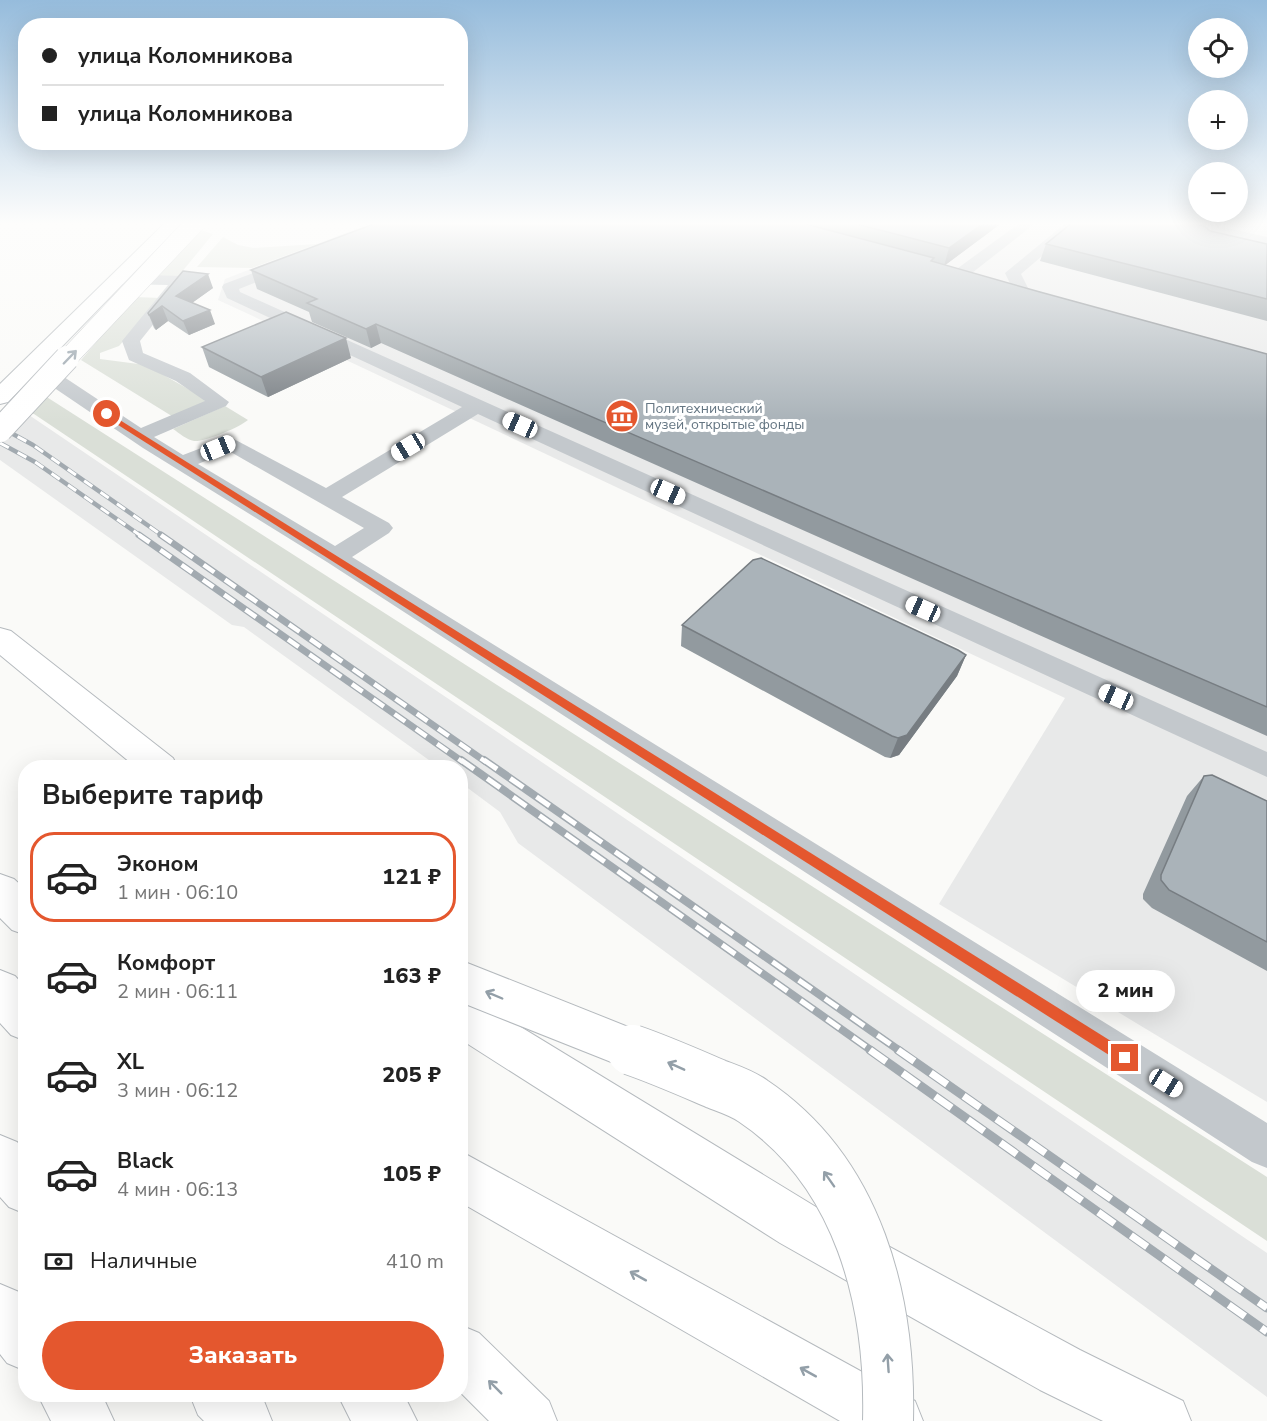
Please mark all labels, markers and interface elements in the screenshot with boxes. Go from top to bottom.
map controls [1188,18,1248,222]
button: locate [1188,18,1248,78]
text: улица Коломникова [78,41,293,71]
button: + [1188,90,1248,150]
text: улица Коломникова [78,99,293,129]
button: − [1188,162,1248,222]
one-way arrow [62,350,77,365]
museum icon: Политехнический музей, открытые фонды [604,398,640,434]
place label: Политехнический музей, открытые фонды [645,399,804,434]
route start [93,400,120,427]
car [500,409,540,441]
car [388,430,428,464]
car [198,433,238,463]
car [648,476,688,508]
car [903,593,943,625]
car [1096,681,1136,713]
text: Выберите тариф [42,777,264,814]
text: Эконом [117,849,199,879]
icon: car [45,850,99,904]
text: 121 ₽ [382,862,441,892]
text: 1 мин · 06:10 [117,879,238,906]
text: Комфорт [117,948,215,978]
icon: car [45,949,99,1003]
text: 163 ₽ [382,961,441,991]
callout: 2 мин [1076,971,1174,1013]
text: 2 мин [1097,977,1154,1004]
text: 2 мин · 06:11 [117,978,238,1005]
one-way arrow [485,989,504,1000]
route end [1111,1044,1138,1071]
text: XL [117,1047,144,1077]
icon: car [45,1048,99,1102]
one-way arrow [667,1059,685,1071]
text: 205 ₽ [382,1060,441,1090]
car [1146,1066,1186,1100]
text: 3 мин · 06:12 [117,1077,238,1104]
text: Black [117,1146,173,1176]
icon: car [45,1147,99,1201]
text: 105 ₽ [382,1159,441,1189]
one-way arrow [823,1172,835,1188]
text: 4 мин · 06:13 [117,1176,238,1203]
icon: cash [42,1245,75,1278]
text: Наличные [90,1246,197,1276]
text: 410 m [386,1248,444,1275]
one-way arrow [630,1270,647,1282]
button: Заказать [42,1321,444,1390]
one-way arrow [882,1353,893,1373]
one-way arrow [799,1365,816,1377]
one-way arrow [487,1379,502,1394]

